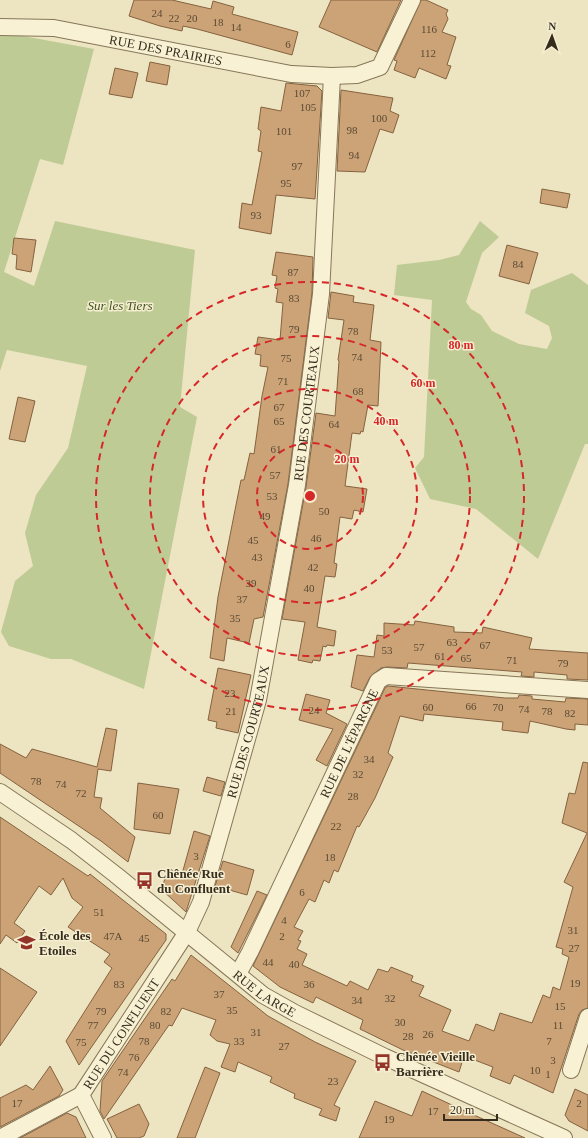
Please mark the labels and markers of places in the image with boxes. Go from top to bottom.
centre of rings [303,489,317,503]
place label: Chênée Rue du Confluent [157,866,231,896]
bus stop icon: Chênée Rue du Confluent [134,870,154,890]
place label: École des Etoiles [39,928,91,958]
school or university icon: École des Etoiles [16,932,36,952]
place label: Chênée Vieille Barrière [396,1049,475,1079]
bus stop icon: Chênée Vieille Barrière [373,1053,393,1073]

